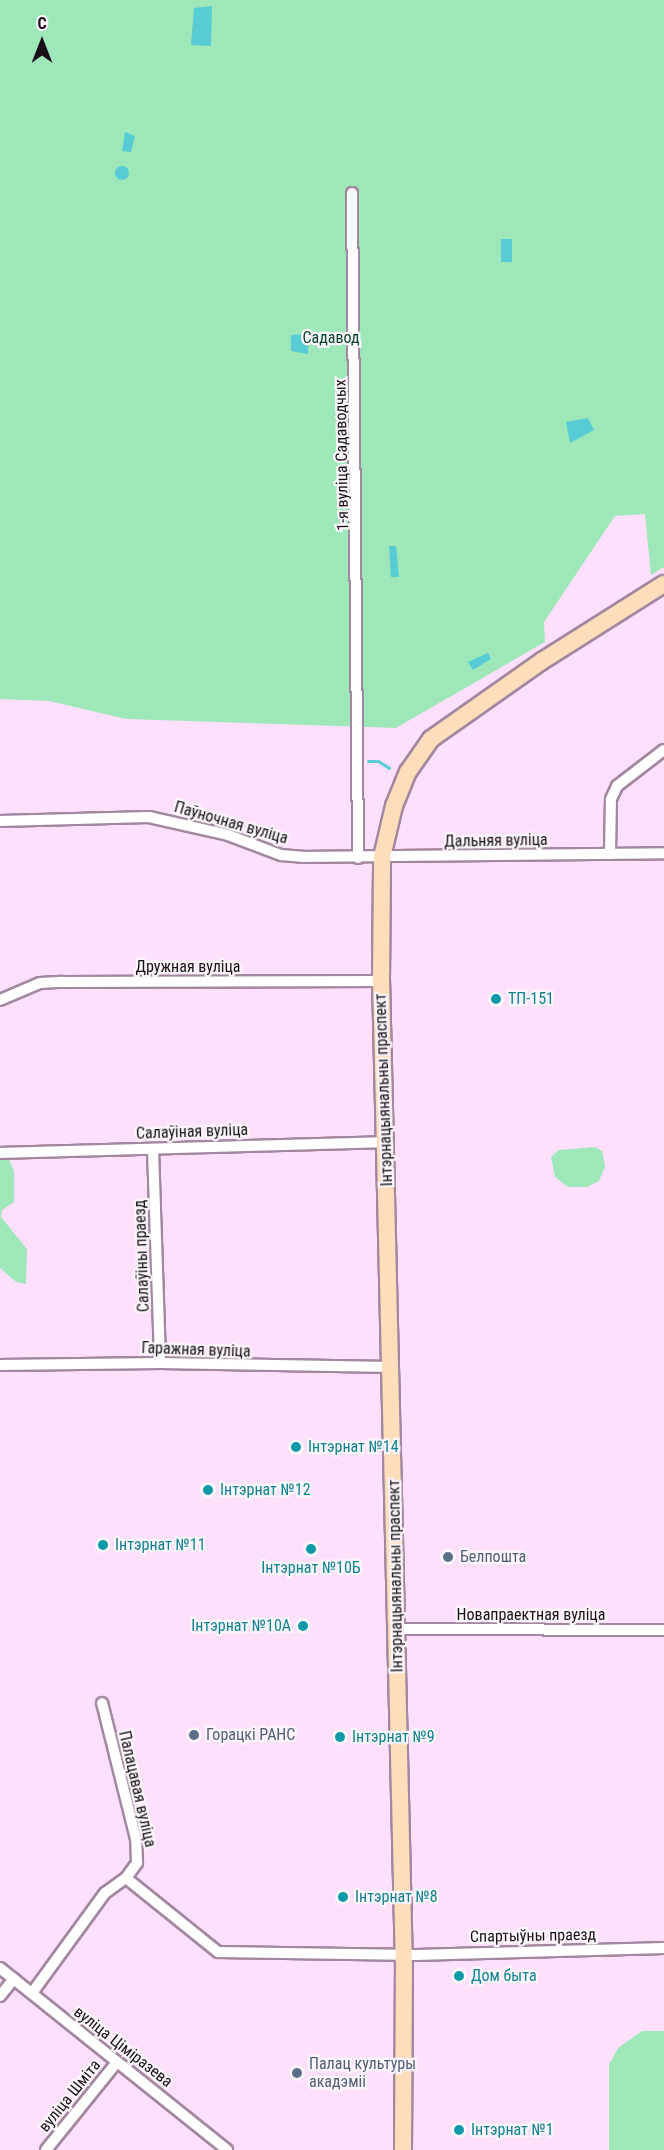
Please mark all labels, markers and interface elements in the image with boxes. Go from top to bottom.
north arrow [12,12,72,72]
text: С [37,14,47,33]
park label: Садавод [302,328,360,348]
street label: 1-я вуліца Садаводчых [331,379,353,531]
street label: Паўночная вуліца [172,798,290,848]
street label: Дальняя вуліца [444,830,548,852]
street label: Дружная вуліца [135,957,241,977]
place label: ТП-151 [508,989,554,1009]
marker: ТП-151 [489,992,503,1006]
street label: Інтэрнацыянальны праспект [371,993,397,1187]
street label: Салаўіная вуліца [136,1120,248,1144]
street label: Салаўіны праезд [130,1199,154,1313]
street label: Гаражная вуліца [141,1338,251,1362]
place label: Інтэрнат №14 [308,1437,399,1457]
marker: Інтэрнат №14 [289,1440,303,1454]
street label: Інтэрнацыянальны праспект [385,1479,407,1673]
place label: Інтэрнат №12 [220,1480,311,1500]
marker: Інтэрнат №12 [201,1483,215,1497]
place label: Інтэрнат №11 [115,1535,206,1555]
marker: Інтэрнат №11 [96,1538,110,1552]
marker: Інтэрнат №10Б [304,1542,318,1556]
place label: Белпошта [460,1547,526,1567]
marker: Белпошта [441,1550,455,1564]
place label: Інтэрнат №10Б [261,1558,361,1578]
street label: Новапраектная вуліца [457,1605,605,1625]
place label: Інтэрнат №10А [191,1616,291,1636]
marker: Інтэрнат №10А [296,1619,310,1633]
place label: Горацкі РАНС [206,1725,295,1745]
place label: Інтэрнат №9 [352,1727,435,1747]
marker: Горацкі РАНС [187,1728,201,1742]
street label: Палацавая вуліца [114,1729,160,1849]
marker: Інтэрнат №9 [333,1730,347,1744]
place label: Інтэрнат №8 [355,1887,438,1907]
marker: Інтэрнат №8 [336,1890,350,1904]
street label: Спартыўны праезд [470,1925,596,1947]
place label: Дом быта [471,1966,537,1986]
marker: Дом быта [452,1969,466,1983]
street label: вуліца Ціміразева [70,2003,176,2091]
place label: Палац культуры акадэміі [309,2054,416,2092]
street label: вуліца Шміта [35,2056,105,2136]
marker: Палац культуры акадэміі [290,2066,304,2080]
place label: Інтэрнат №1 [471,2120,554,2140]
marker: Інтэрнат №1 [452,2123,466,2137]

